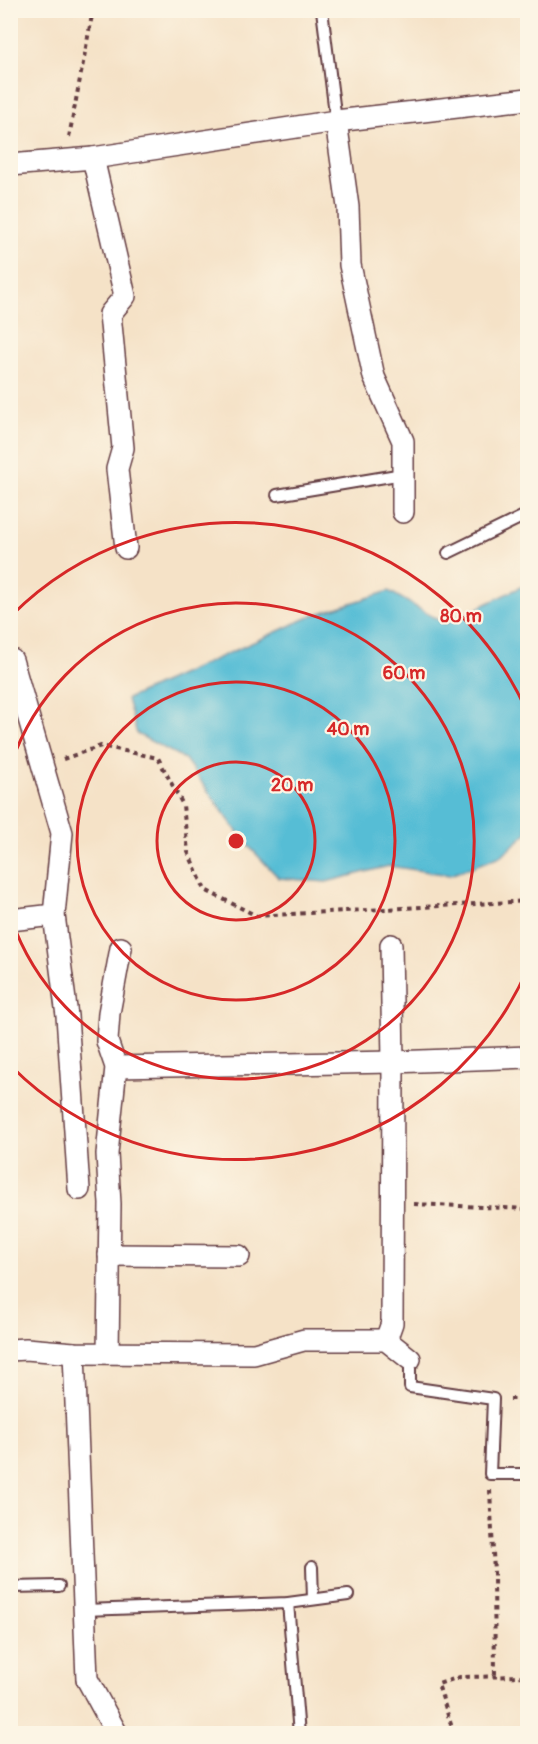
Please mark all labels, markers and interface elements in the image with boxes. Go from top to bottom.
text: 80 m [440,605,482,628]
text: 60 m [383,662,425,685]
text: 40 m [327,718,369,741]
text: 20 m [271,774,313,797]
centre of rings [226,831,246,851]

